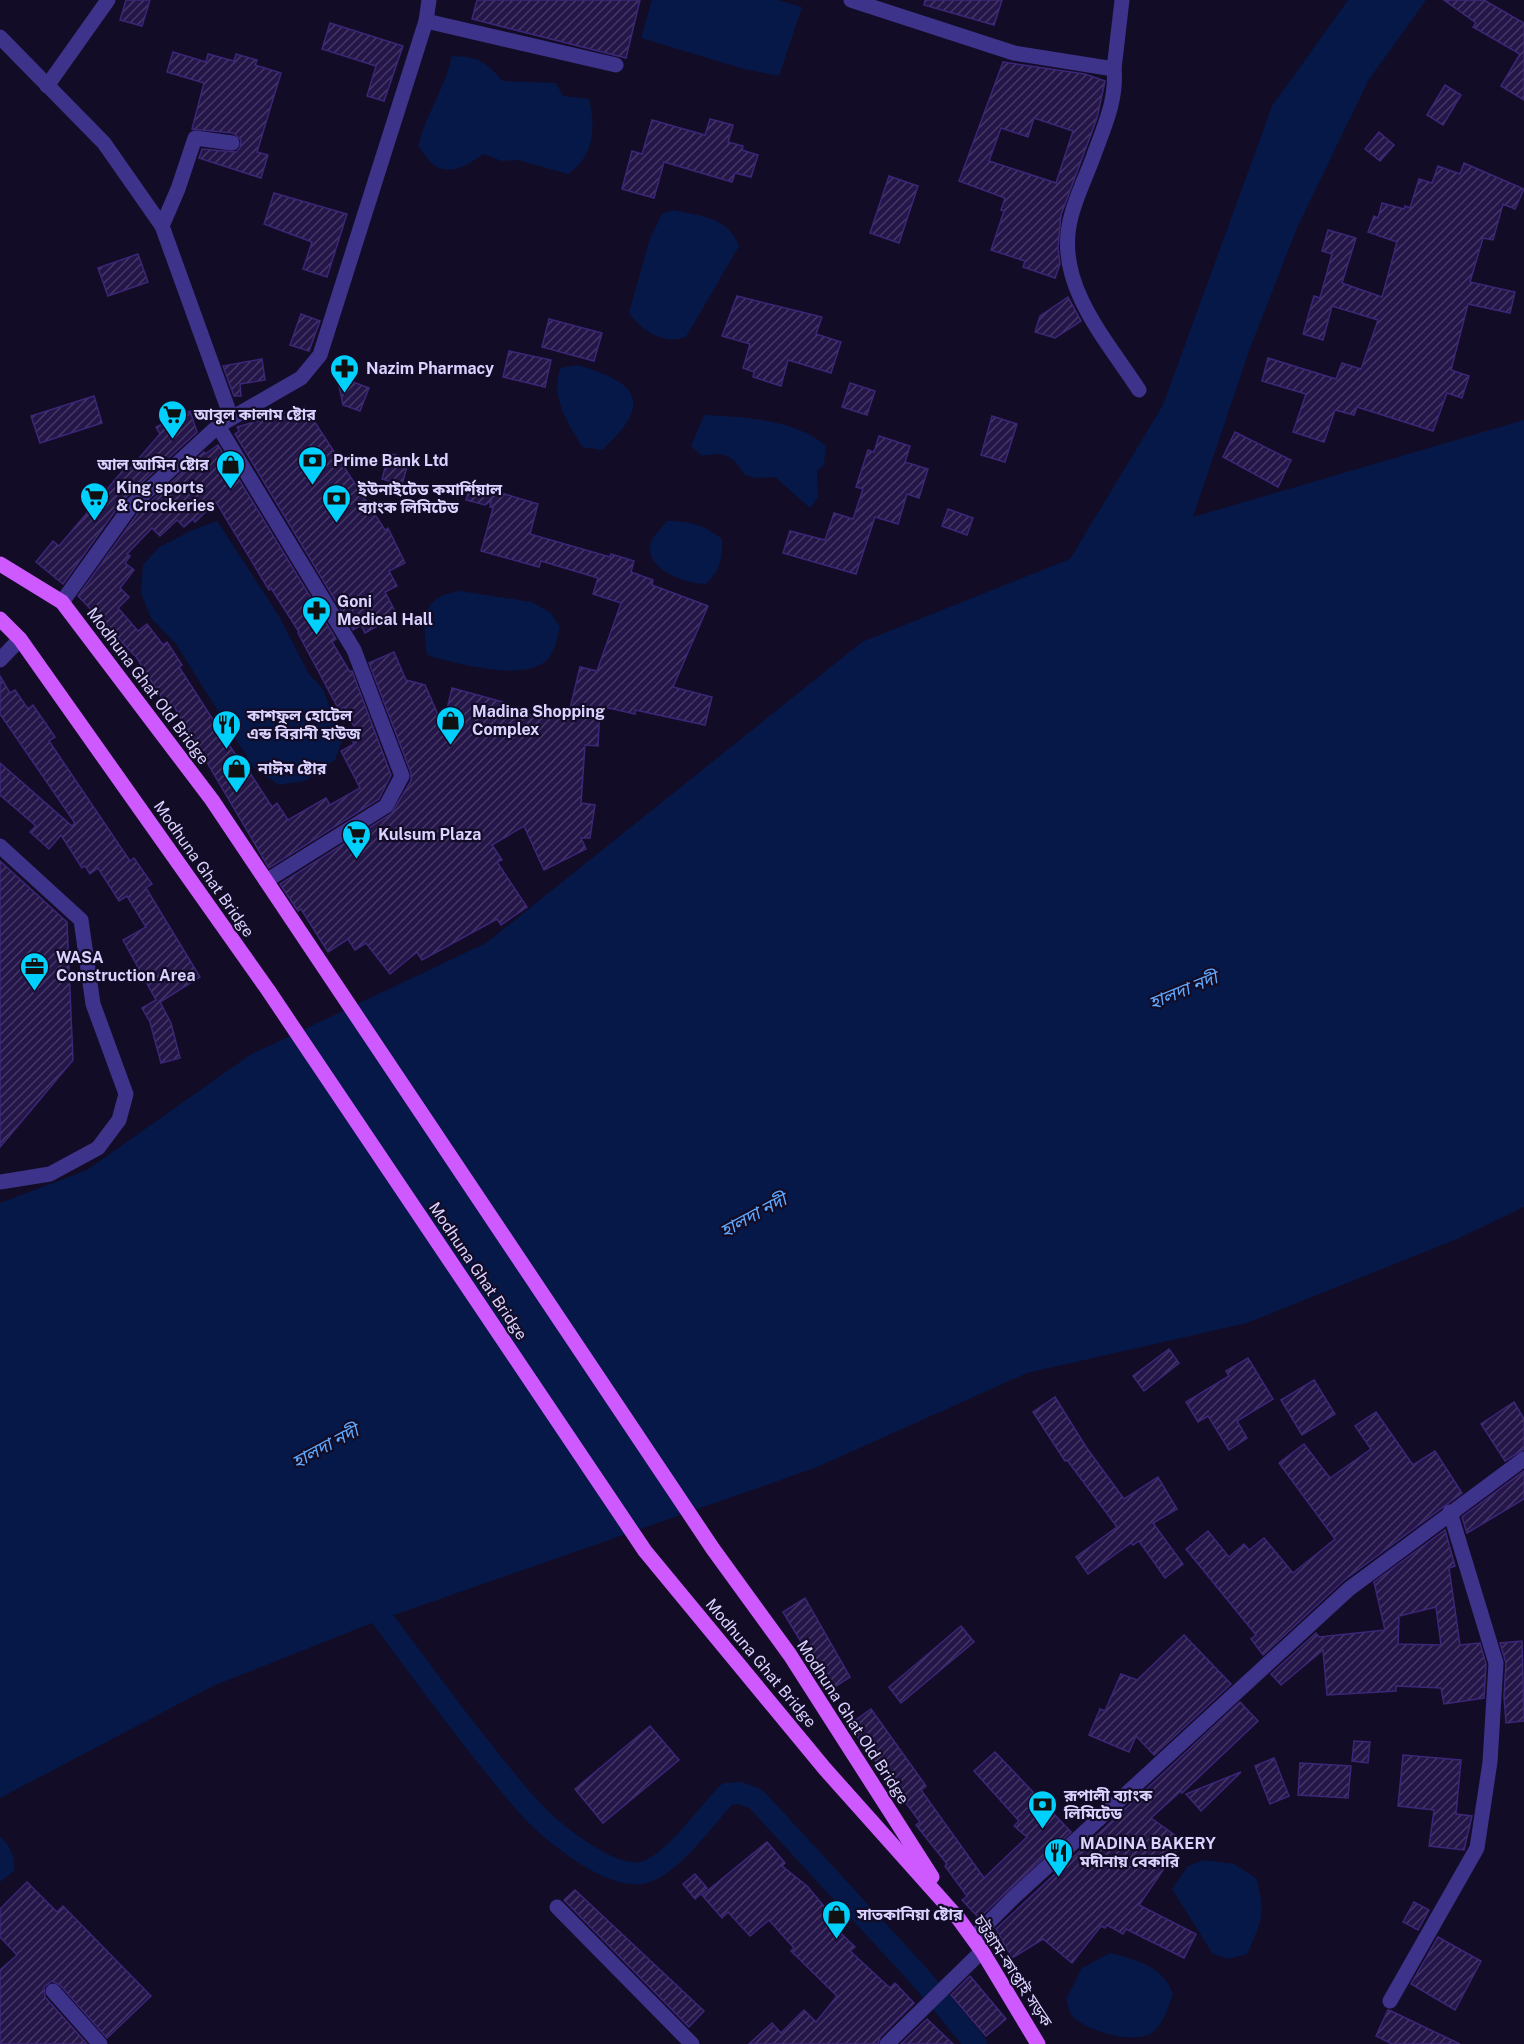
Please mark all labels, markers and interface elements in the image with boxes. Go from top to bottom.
pharmacy icon: Nazim Pharmacy [329,352,361,394]
place label: Nazim Pharmacy [366,359,494,378]
supermarket icon: আবুল কালাম ষ্টোর [157,398,189,440]
place label: আবুল কালাম ষ্টোর [193,405,316,425]
bank icon: Prime Bank Ltd [296,444,328,486]
shop icon: আল আমিন ষ্টোর [214,448,246,490]
place label: Prime Bank Ltd [333,451,449,470]
place label: আল আমিন ষ্টোর [96,455,209,474]
place label: King sports & Crockeries [116,478,215,515]
place label: ইউনাইটেড কমার্শিয়াল ব্যাংক লিমিটেড [357,479,503,517]
supermarket icon: King sports & Crockeries [79,480,111,522]
bank icon: ইউনাইটেড কমার্শিয়াল ব্যাংক লিমিটেড [321,482,353,524]
place label: Goni Medical Hall [337,592,433,629]
pharmacy icon: Goni Medical Hall [300,594,332,636]
street label: Modhuna Ghat Old Bridge [83,604,213,768]
place label: Madina Shopping Complex [472,702,605,739]
shop icon: Madina Shopping Complex [435,704,467,746]
place label: কাশফুল হোটেল এন্ড বিরানী হাউজ [246,706,361,743]
restaurant icon: কাশফুল হোটেল এন্ড বিরানী হাউজ [210,708,242,750]
shop icon: নাঈম ষ্টোর [221,752,253,794]
place label: নাঈম ষ্টোর [257,759,327,778]
street label: Modhuna Ghat Bridge [150,797,258,941]
supermarket icon: Kulsum Plaza [341,818,373,860]
place label: Kulsum Plaza [378,825,481,844]
place label: WASA Construction Area [56,948,195,985]
office icon: WASA Construction Area [19,950,51,992]
water label: হালদা নদী [1146,966,1223,1013]
water label: হালদা নদী [716,1187,793,1241]
street label: Modhuna Ghat Bridge [425,1199,531,1343]
water label: হালদা নদী [288,1418,365,1472]
street label: Modhuna Ghat Bridge [702,1595,820,1731]
street label: Modhuna Ghat Old Bridge [793,1636,913,1808]
place label: রূপালী ব্যাংক লিমিটেড [1063,1786,1153,1823]
bank icon: রূপালী ব্যাংক লিমিটেড [1027,1788,1059,1830]
place label: MADINA BAKERY মদীনায় বেকারি [1079,1834,1216,1871]
restaurant icon: MADINA BAKERY মদীনায় বেকারি [1043,1836,1075,1878]
shop icon: সাতকানিয়া ষ্টোর [820,1898,852,1940]
place label: সাতকানিয়া ষ্টোর [856,1905,963,1924]
street label: চট্টগ্রাম-কাপ্তাই সড়ক [969,1911,1057,2031]

